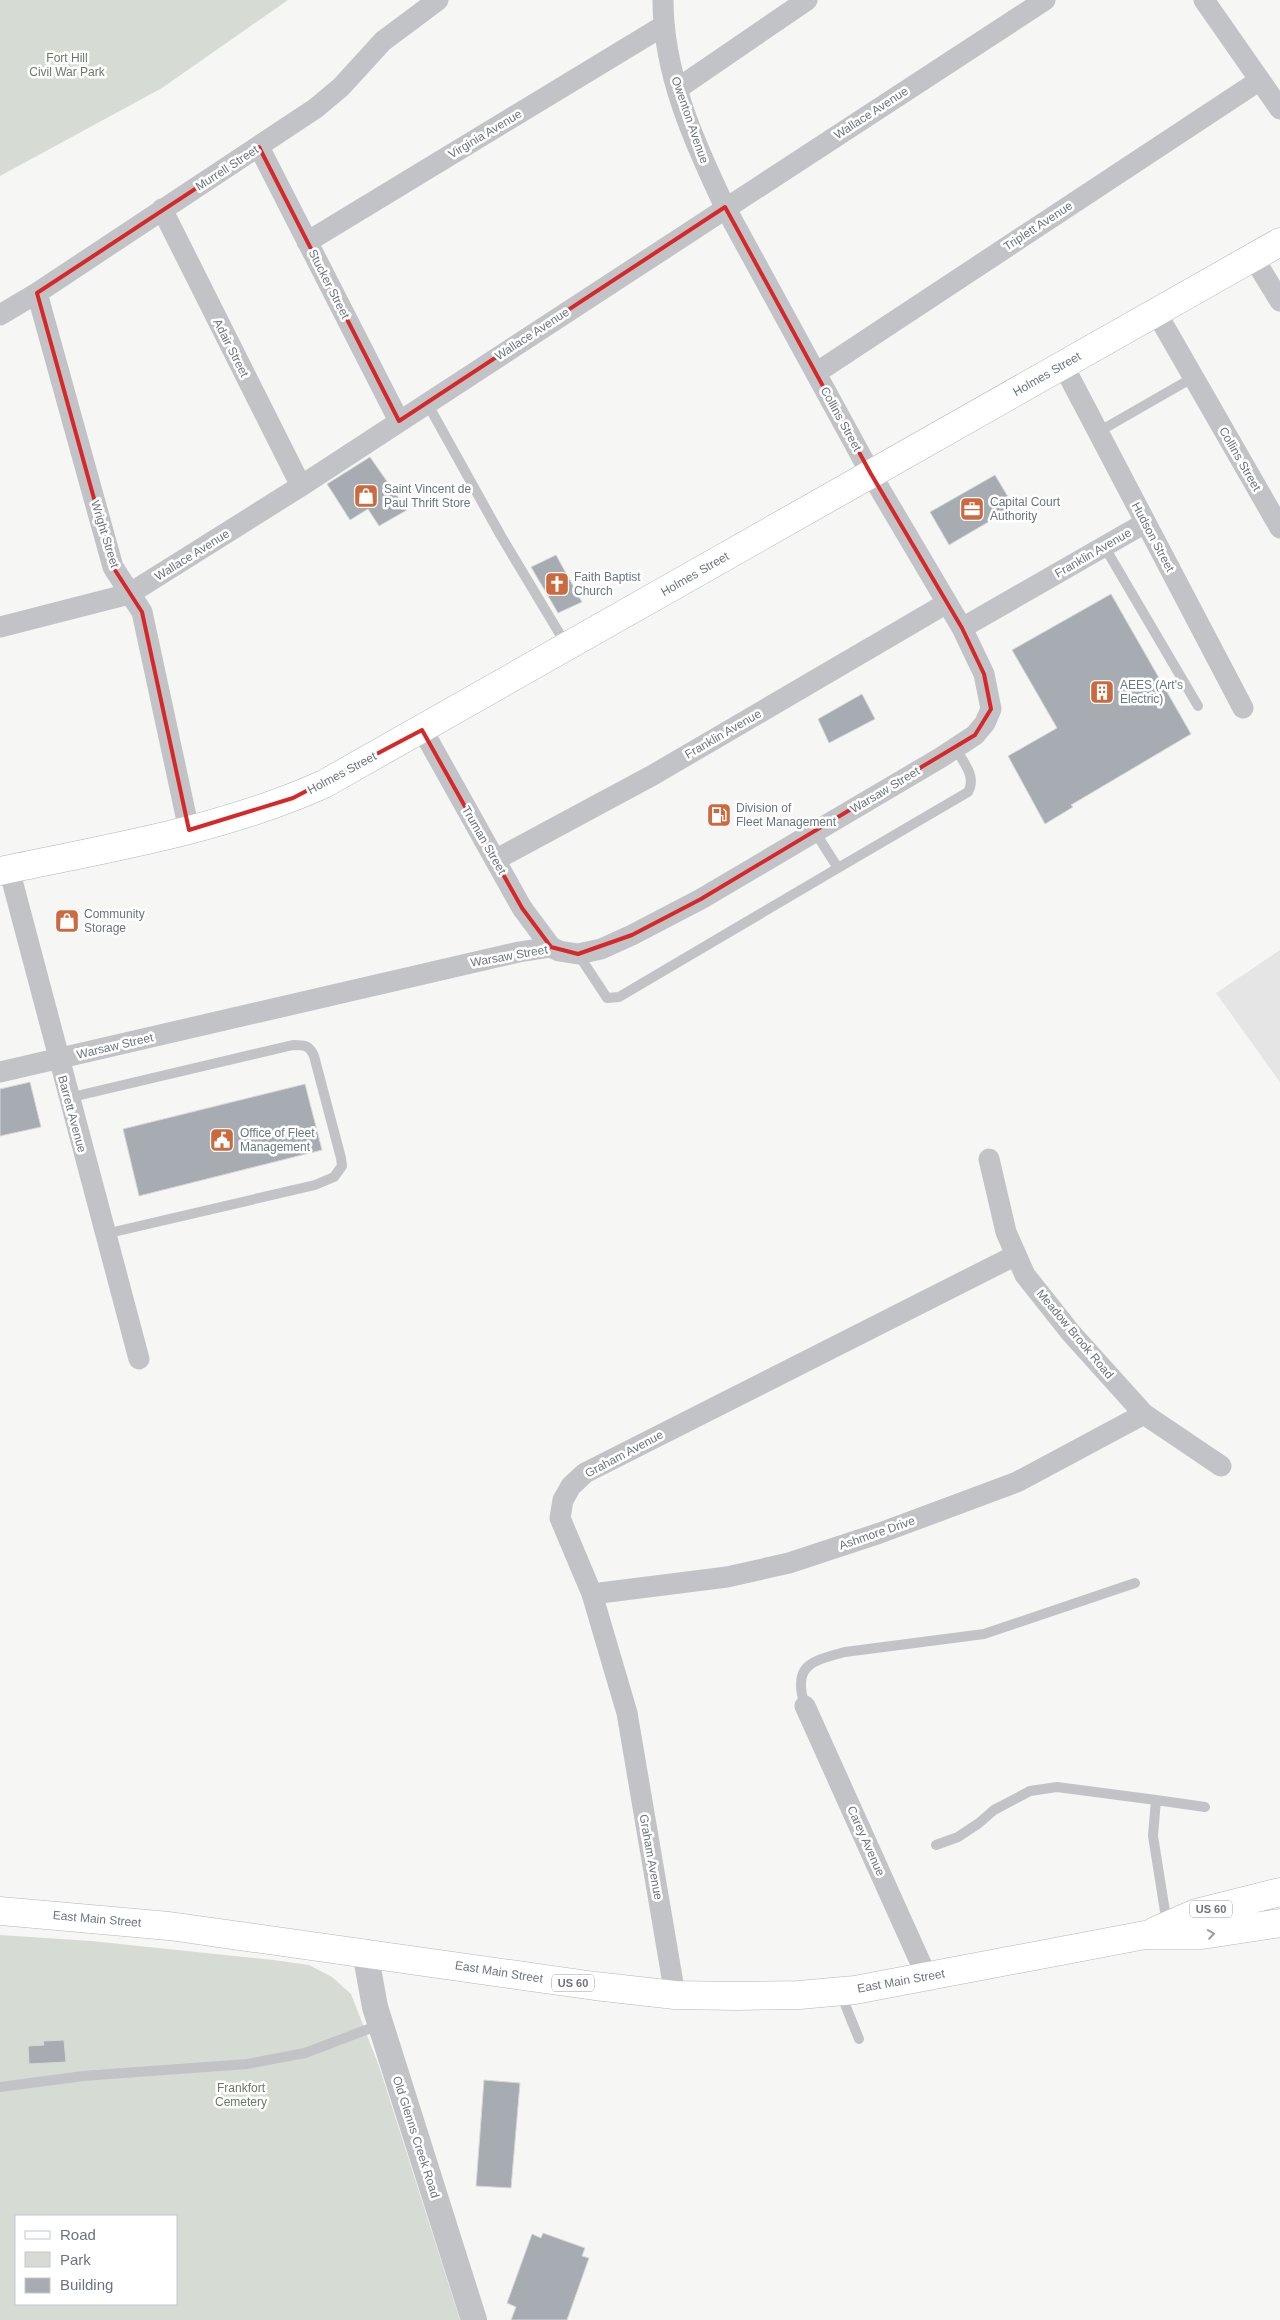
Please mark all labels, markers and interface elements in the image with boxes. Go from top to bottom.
park label: Fort Hill Civil War Park [29,51,106,79]
street label: Owenton Avenue [669,75,712,166]
street label: Wallace Avenue [831,84,911,142]
street label: Virginia Avenue [446,106,524,161]
street label: Murrell Street [193,142,262,193]
street label: Triplett Avenue [1001,198,1075,253]
street label: Stucker Street [306,247,353,322]
street label: Wallace Avenue [492,305,572,363]
street label: Adair Street [210,317,252,380]
street label: Holmes Street [1011,349,1084,399]
street label: Collins Street [818,384,865,454]
street label: Collins Street [1216,425,1264,494]
place label: Saint Vincent de Paul Thrift Store [384,482,472,510]
shop icon: Saint Vincent de Paul Thrift Store [353,483,379,509]
place label: Capital Court Authority [990,495,1061,523]
office icon: Capital Court Authority [959,496,985,522]
street label: Wright Street [88,499,122,570]
street label: Hudson Street [1129,500,1177,575]
street label: Franklin Avenue [1052,525,1134,581]
street label: Wallace Avenue [152,526,232,584]
street label: Holmes Street [659,549,732,599]
place label: Faith Baptist Church [574,570,641,598]
church icon: Faith Baptist Church [544,571,570,597]
place label: AEES (Art's Electric) [1120,678,1183,706]
building icon: AEES (Art's Electric) [1089,679,1115,705]
street label: Franklin Avenue [682,706,764,762]
street label: Holmes Street [305,749,379,797]
street label: Warsaw Street [848,764,923,816]
place label: Division of Fleet Management [736,801,837,829]
fuel station icon: Division of Fleet Management [706,802,732,828]
street label: Truman Street [459,803,509,877]
place label: Community Storage [84,907,145,935]
shop icon: Community Storage [54,908,80,934]
street label: Warsaw Street [469,942,549,970]
street label: Warsaw Street [75,1030,155,1062]
street label: Barrett Avenue [55,1074,89,1154]
place label: Office of Fleet Management [240,1126,315,1154]
public building icon: Office of Fleet Management [209,1127,235,1153]
street label: Meadow Brook Road [1034,1287,1116,1381]
street label: Graham Avenue [583,1427,666,1480]
street label: Ashmore Drive [837,1513,917,1553]
street label: Carey Avenue [844,1804,888,1878]
street label: Graham Avenue [637,1813,665,1901]
road number: US 60 [1190,1900,1232,1918]
street label: East Main Street [52,1908,142,1930]
one-way arrow [1207,1929,1215,1939]
street label: East Main Street [454,1958,545,1986]
street label: East Main Street [856,1966,947,1996]
road number: US 60 [552,1975,594,1992]
street label: Old Glenns Creek Road [390,2074,442,2200]
park label: Frankfort Cemetery [215,2081,267,2109]
legend [15,2215,178,2305]
text: Road [60,2226,96,2243]
text: Park [60,2251,91,2268]
text: Building [60,2276,113,2293]

